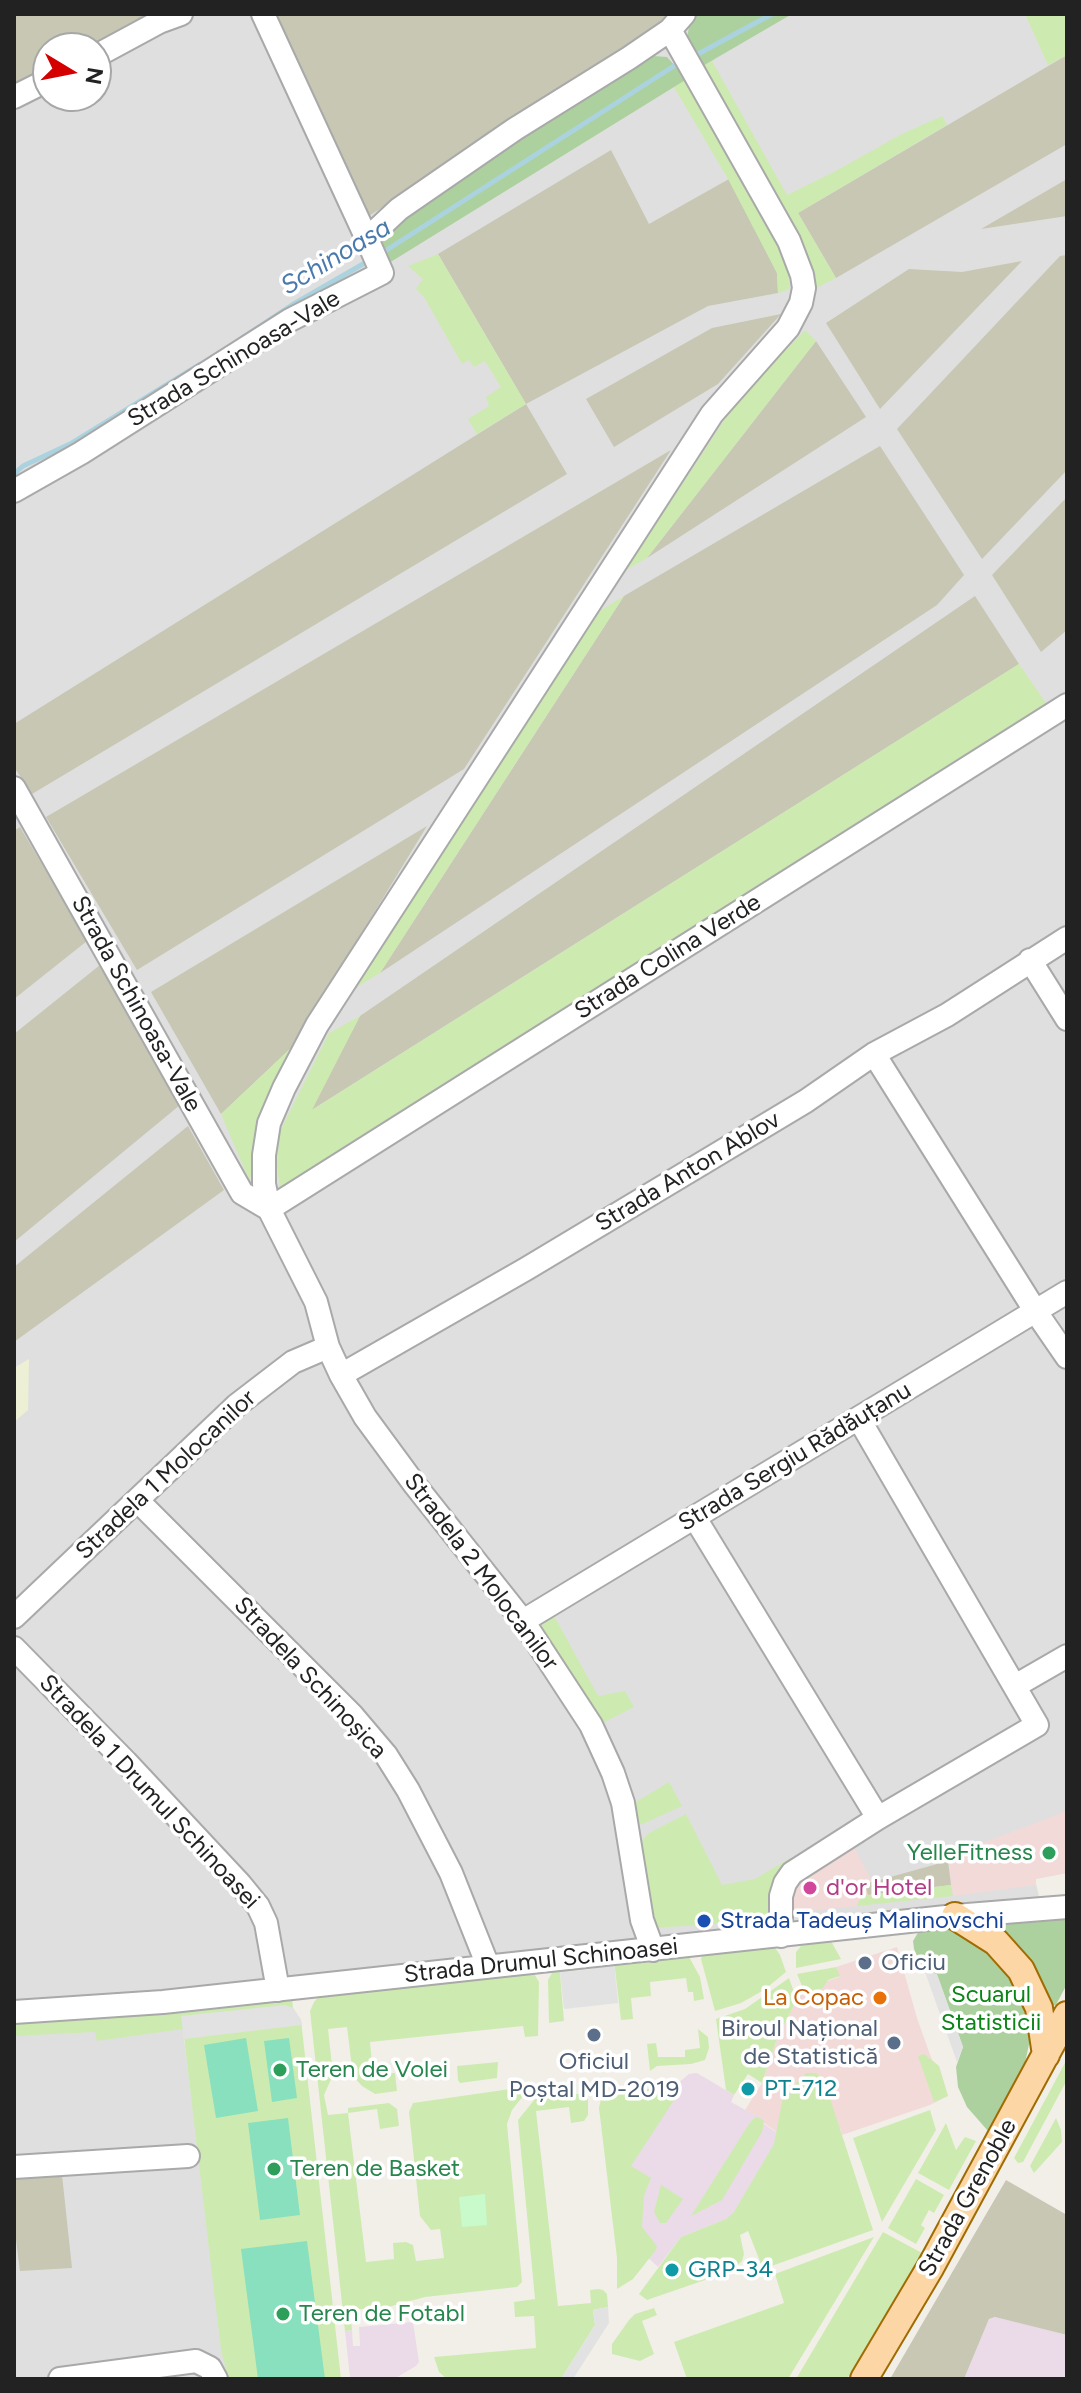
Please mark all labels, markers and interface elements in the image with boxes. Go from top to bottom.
north arrow [32,32,112,112]
text: N [79,65,109,87]
water label: Schinoasa [275,212,397,302]
street label: Strada Schinoasa-Vale [123,284,345,434]
street label: Strada Colina Verde [570,888,766,1026]
street label: Strada Schinoasa-Vale [65,891,207,1117]
street label: Strada Anton Ablov [591,1106,785,1238]
street label: Strada Sergiu Rădăuțanu [673,1376,917,1538]
street label: Stradela 1 Molocanilor [70,1384,262,1566]
street label: Stradela 2 Molocanilor [398,1468,564,1676]
street label: Stradela Schinoșica [228,1591,392,1765]
street label: Stradela 1 Drumul Schinoasei [33,1669,265,1915]
place label: YelleFitness [907,1839,1033,1867]
marker: YelleFitness [1040,1844,1058,1862]
place label: d'or Hotel [826,1874,932,1902]
marker: d'or Hotel [801,1879,819,1897]
place label: Strada Tadeuș Malinovschi [720,1907,1004,1935]
marker: Strada Tadeuș Malinovschi [695,1912,713,1930]
street label: Strada Drumul Schinoasei [402,1932,680,1990]
place label: Oficiu [881,1949,946,1977]
marker: Oficiu [856,1954,874,1972]
park label: Scuarul Statisticii [941,1981,1041,2037]
place label: La Copac [763,1984,864,2012]
marker: La Copac [871,1989,889,2007]
place label: Biroul Național de Statistică [721,2015,878,2071]
marker: Oficiul Poștal MD-2019 [585,2026,603,2044]
marker: Biroul Național de Statistică [885,2034,903,2052]
place label: Oficiul Poștal MD-2019 [509,2048,679,2104]
place label: Teren de Volei [296,2056,448,2084]
marker: Teren de Volei [271,2061,289,2079]
place label: PT-712 [764,2075,837,2103]
marker: PT-712 [739,2080,757,2098]
street label: Strada Grenoble [913,2114,1023,2282]
place label: Teren de Basket [290,2155,460,2183]
marker: Teren de Basket [265,2160,283,2178]
place label: GRP-34 [688,2256,773,2284]
marker: GRP-34 [663,2261,681,2279]
place label: Teren de Fotabl [299,2300,465,2328]
marker: Teren de Fotabl [274,2305,292,2323]

